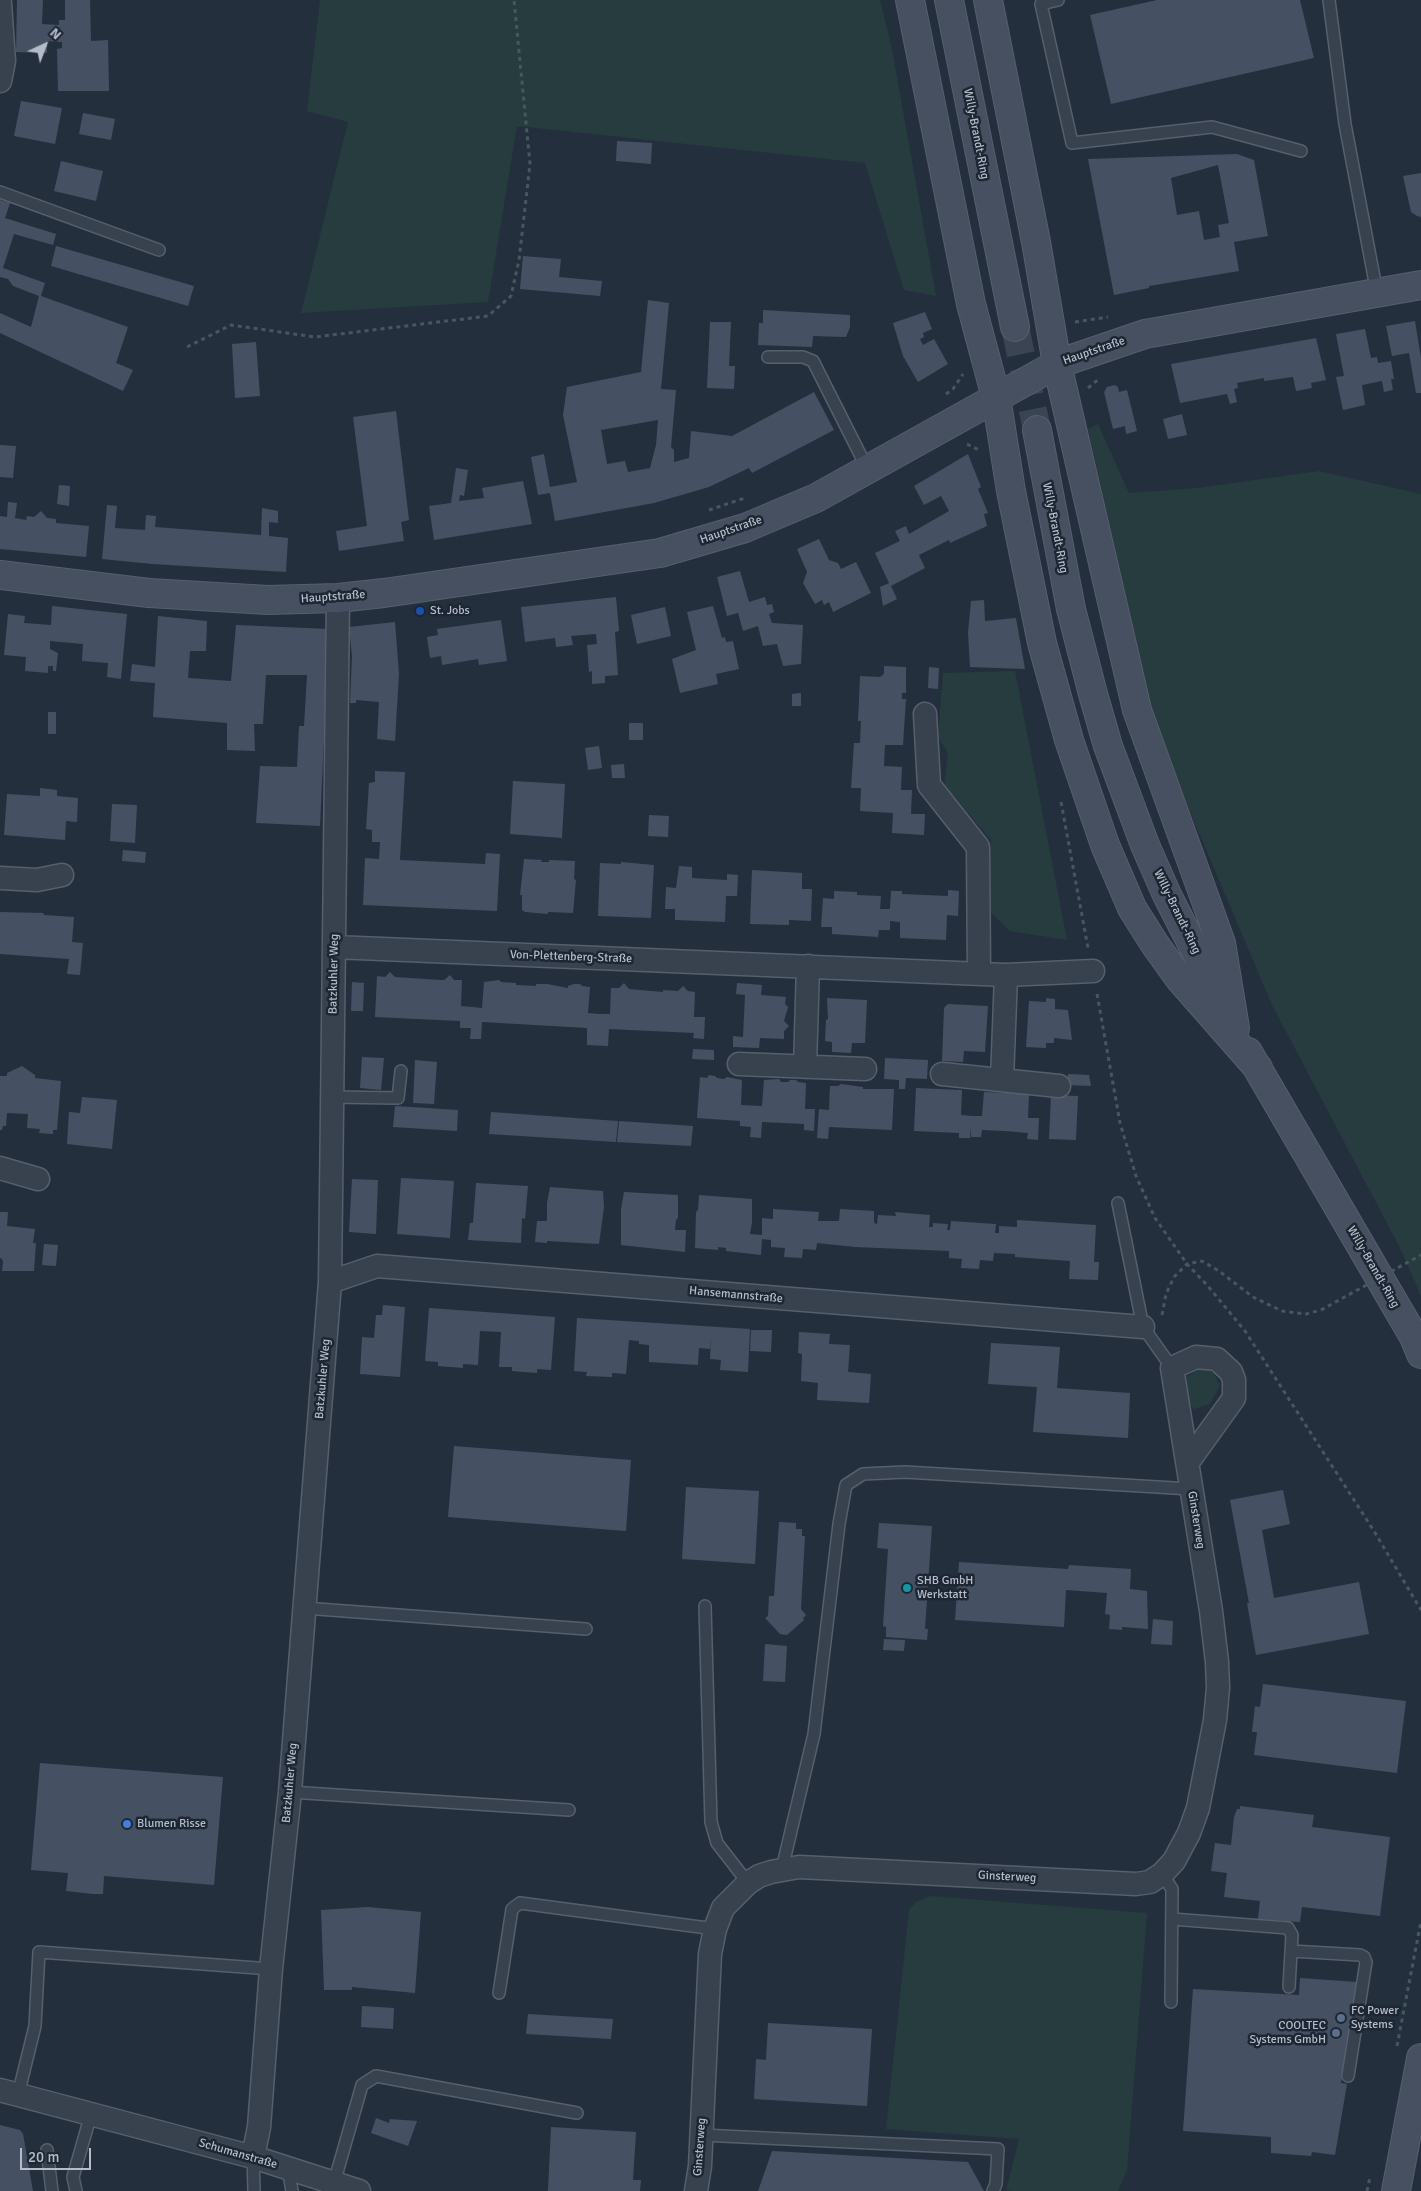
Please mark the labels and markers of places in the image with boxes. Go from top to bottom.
place label: St. Jobs [430,604,470,618]
marker: St. Jobs [414,605,426,617]
place label: SHB GmbH Werkstatt [917,1574,973,1602]
marker: SHB GmbH Werkstatt [901,1582,913,1594]
place label: Blumen Risse [137,1817,206,1831]
marker: Blumen Risse [121,1818,133,1830]
place label: FC Power Systems [1351,2004,1399,2032]
marker: FC Power Systems [1335,2012,1347,2024]
place label: COOLTEC Systems GmbH [1249,2019,1326,2047]
marker: COOLTEC Systems GmbH [1330,2027,1342,2039]

